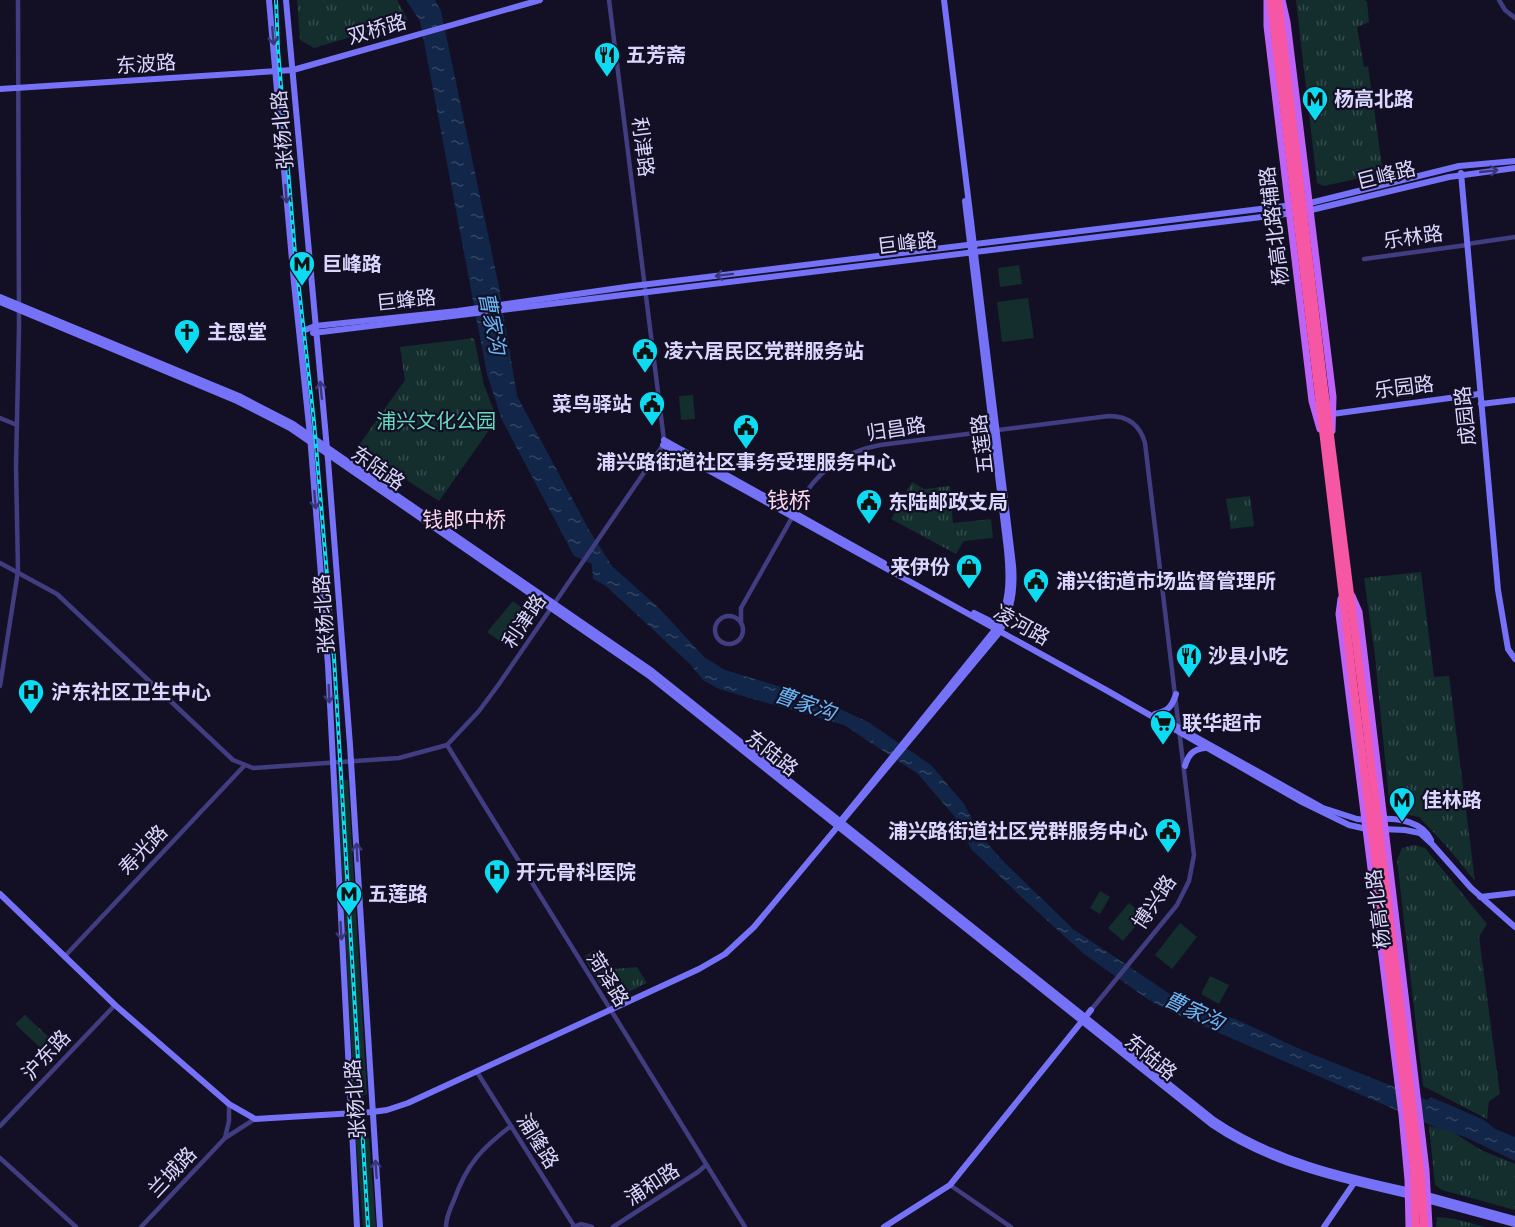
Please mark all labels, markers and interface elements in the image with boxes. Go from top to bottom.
street label: 双桥路 [345,9,409,49]
one-way arrow [268,26,279,46]
restaurant icon: 五芳斋 [592,40,622,78]
place label: 五芳斋 [626,43,686,67]
street label: 东波路 [115,50,177,78]
metro station icon: 杨高北路 [1300,84,1330,122]
place label: 杨高北路 [1334,87,1414,111]
street label: 张杨北路 [267,89,297,171]
street label: 利津路 [627,116,659,178]
street label: 巨峰路 [1354,156,1418,194]
street label: 杨高北路辅路 [1255,165,1293,287]
one-way arrow [1478,166,1498,177]
one-way arrow [281,183,292,203]
street label: 乐林路 [1382,221,1444,253]
street label: 巨峰路 [876,227,938,259]
metro station icon: 巨峰路 [287,249,317,287]
place label: 巨峰路 [322,252,382,276]
one-way arrow [715,270,735,281]
street label: 巨蜂路 [375,285,437,315]
water label: 曹家沟 [474,290,511,358]
church icon: 主恩堂 [172,317,202,355]
place label: 主恩堂 [207,320,267,344]
public building icon: 凌六居民区党群服务站 [630,336,660,374]
place label: 凌六居民区党群服务站 [664,339,864,363]
street label: 乐园路 [1373,371,1435,403]
one-way arrow [315,380,326,400]
street label: 成园路 [1450,385,1480,447]
public building icon: 菜鸟驿站 [637,389,667,427]
place label: 菜鸟驿站 [552,392,632,416]
park label: 浦兴文化公园 [376,409,496,433]
public building icon: 浦兴路街道社区事务受理服务中心 [731,412,761,450]
street label: 归昌路 [864,412,928,446]
street label: 五莲路 [966,413,998,475]
street label: 东陆路 [347,441,409,495]
place label: 浦兴路街道社区事务受理服务中心 [596,450,896,474]
district label: 钱桥 [767,487,811,513]
public building icon: 东陆邮政支局 [854,487,884,525]
one-way arrow [309,489,320,509]
place label: 东陆邮政支局 [888,490,1008,514]
district label: 钱郎中桥 [422,507,506,532]
shop icon: 来伊份 [954,552,984,590]
place label: 来伊份 [890,555,950,579]
public building icon: 浦兴街道市场监督管理所 [1021,566,1051,604]
place label: 浦兴街道市场监督管理所 [1056,569,1276,593]
street label: 张杨北路 [309,573,339,655]
street label: 利津路 [497,589,551,653]
street label: 凌河路 [990,600,1054,650]
restaurant icon: 沙县小吃 [1174,641,1204,679]
place label: 沙县小吃 [1208,644,1289,668]
hospital icon: 沪东社区卫生中心 [16,677,46,715]
place label: 沪东社区卫生中心 [51,680,211,704]
water label: 曹家沟 [771,681,841,726]
one-way arrow [323,684,335,704]
supermarket icon: 联华超市 [1148,708,1178,746]
place label: 联华超市 [1182,711,1262,735]
street label: 东陆路 [741,725,803,781]
metro station icon: 佳林路 [1387,785,1417,823]
place label: 佳林路 [1422,788,1482,812]
public building icon: 浦兴路街道社区党群服务中心 [1153,816,1183,854]
place label: 浦兴路街道社区党群服务中心 [888,819,1148,843]
street label: 寿光路 [114,820,172,880]
one-way arrow [351,843,362,863]
hospital icon: 开元骨科医院 [482,857,512,895]
place label: 开元骨科医院 [516,860,636,884]
street label: 杨高北路 [1361,868,1395,950]
street label: 博兴路 [1127,870,1181,934]
metro station icon: 五莲路 [334,879,364,917]
place label: 五莲路 [368,882,428,906]
one-way arrow [336,920,347,940]
street label: 菏泽路 [582,947,634,1011]
water label: 曹家沟 [1160,986,1230,1036]
street label: 沪东路 [17,1025,75,1085]
street label: 东陆路 [1120,1029,1182,1085]
street label: 张杨北路 [340,1058,370,1140]
street label: 浦隆路 [512,1109,564,1173]
street label: 兰城路 [143,1142,201,1202]
street label: 浦和路 [620,1158,684,1210]
one-way arrow [370,1160,381,1180]

